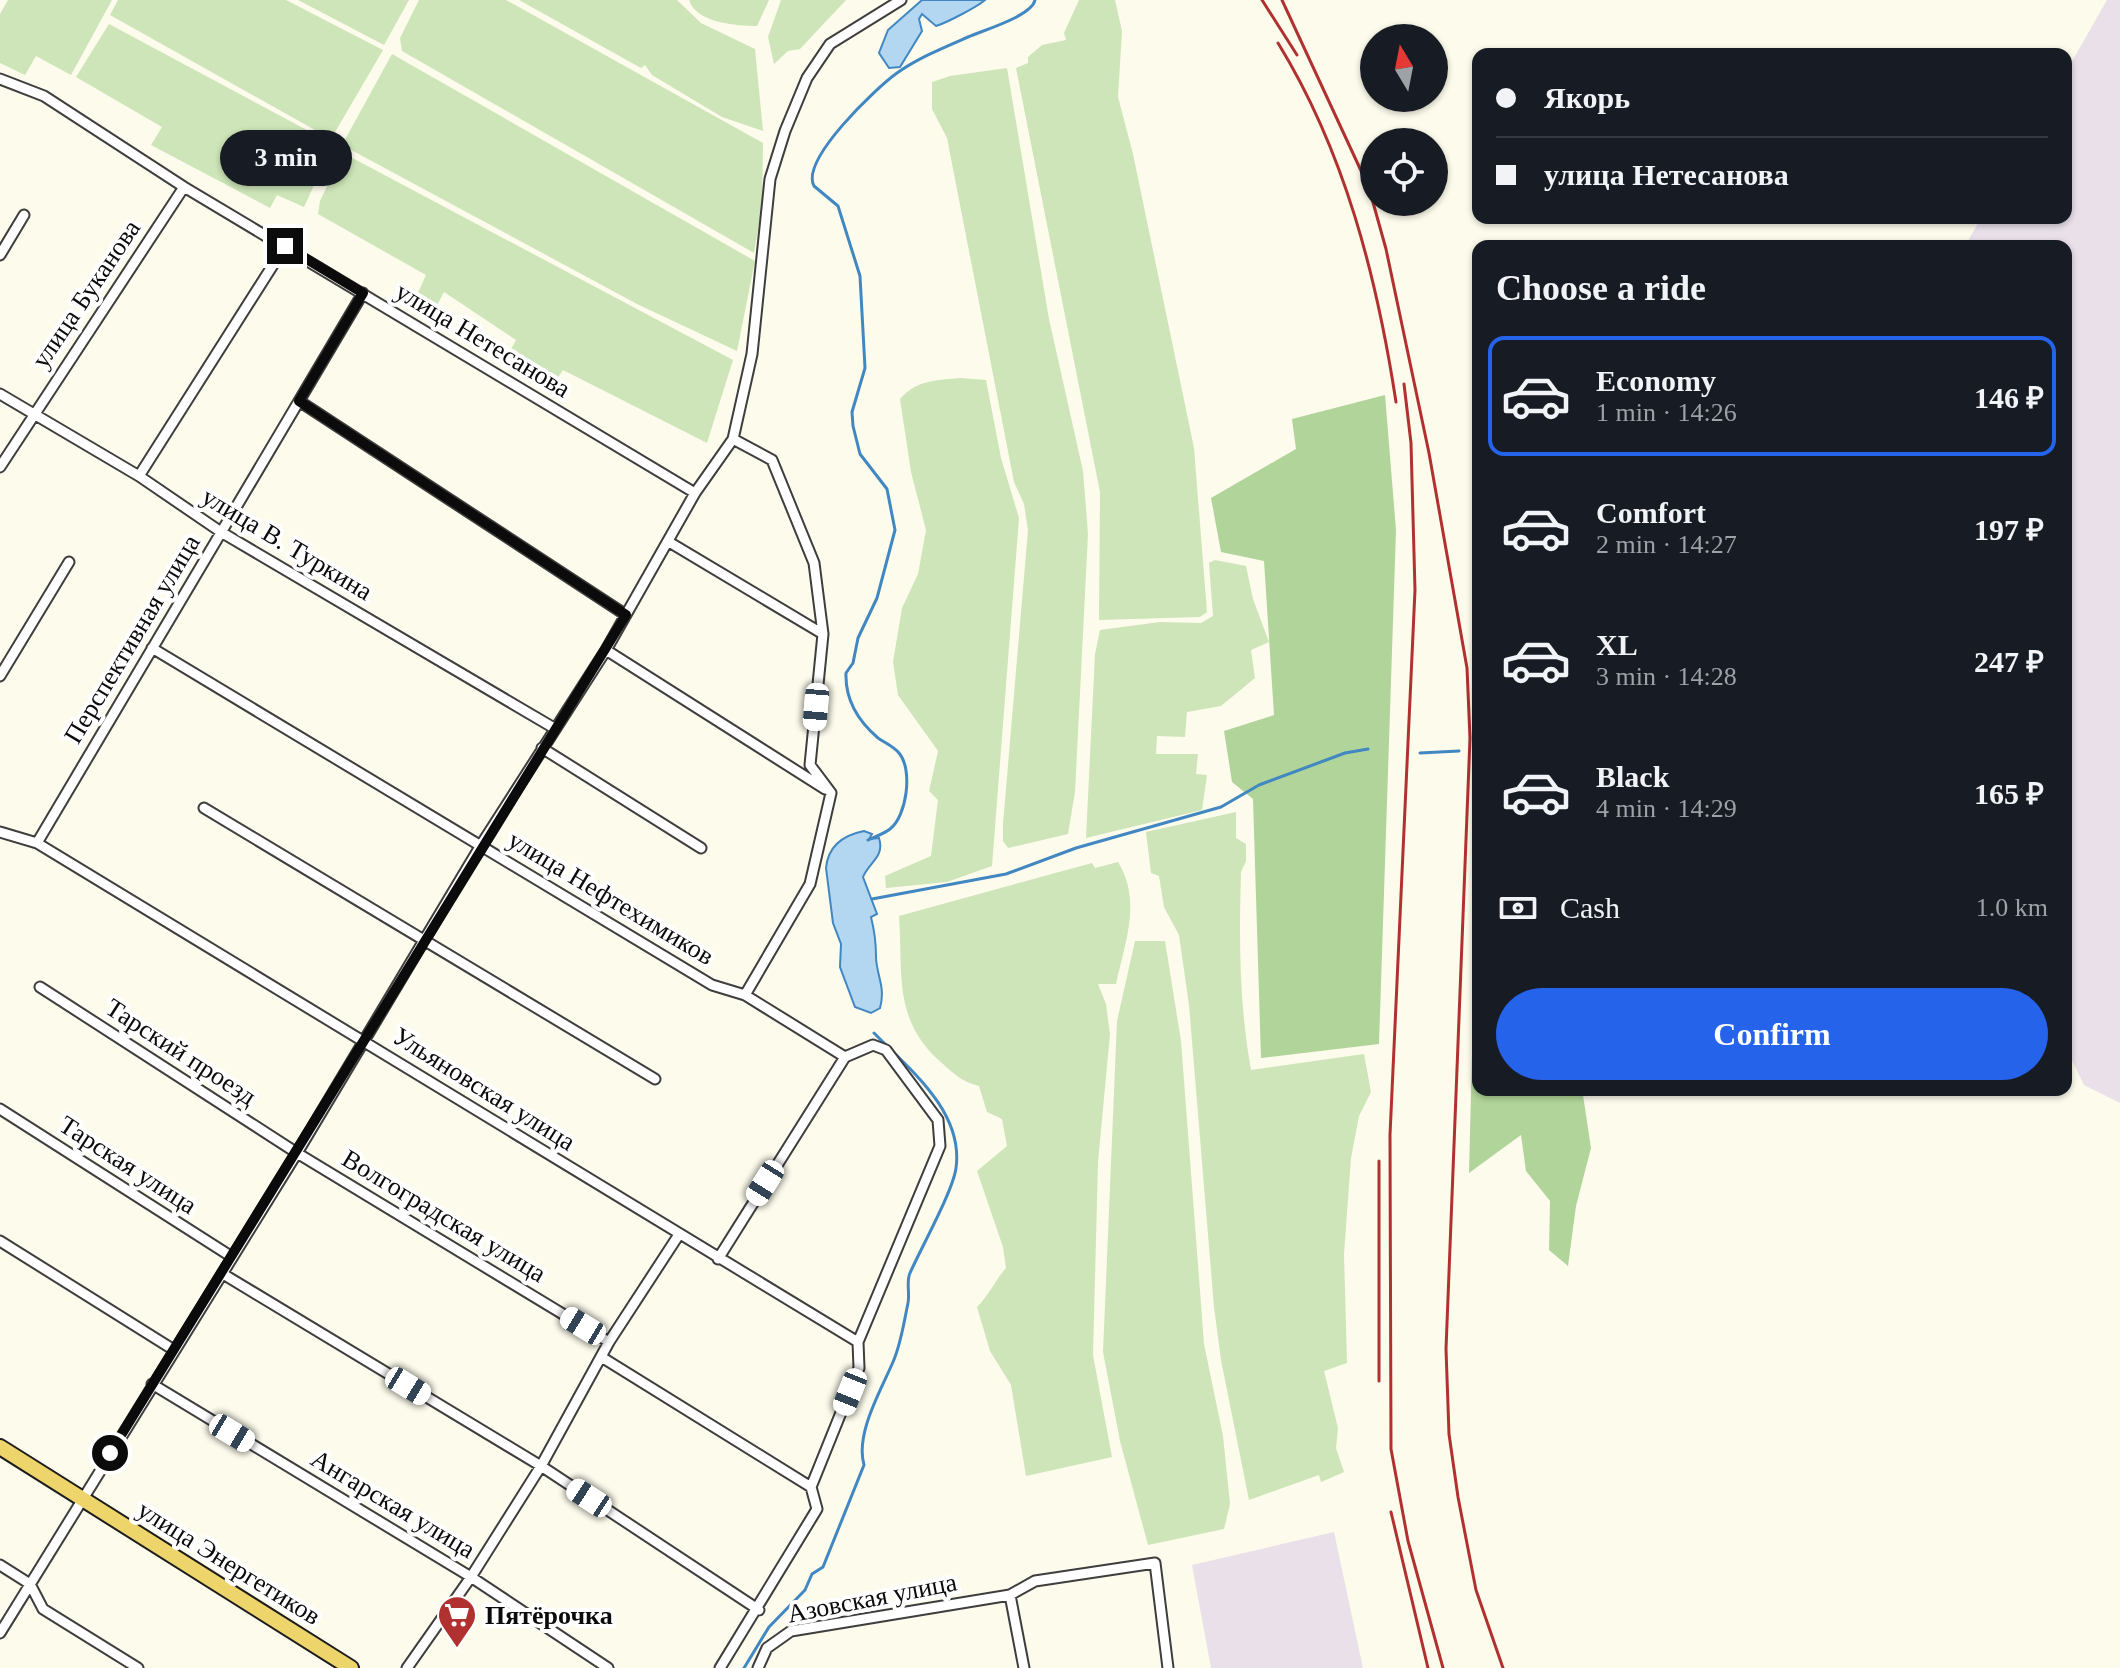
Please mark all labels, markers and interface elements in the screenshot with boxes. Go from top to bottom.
north arrow [1360,24,1448,112]
map controls [1360,24,1448,216]
text: Якорь [1544,81,1630,114]
button: locate [1360,128,1448,216]
callout: 3 min [219,130,351,186]
text: 3 min [255,143,317,172]
text: улица Нетесанова [1544,158,1789,191]
street label: улица Буканова [26,214,146,373]
route end [267,228,303,264]
text: Choose a ride [1496,268,1706,308]
street label: улица Нетесанова [391,276,576,404]
icon: car [1500,360,1572,432]
text: Economy [1596,364,1716,397]
text: 146 ₽ [1974,381,2044,414]
text: 1 min · 14:26 [1596,398,1737,427]
street label: улица В. Туркина [197,482,378,607]
icon: car [1500,492,1572,564]
text: Comfort [1596,496,1706,529]
text: 197 ₽ [1974,513,2044,546]
street label: Перспективная улица [58,529,206,749]
text: 2 min · 14:27 [1596,530,1737,559]
icon: car [1500,624,1572,696]
text: XL [1596,628,1638,661]
text: 247 ₽ [1974,645,2044,678]
text: 3 min · 14:28 [1596,662,1737,691]
car [802,682,830,732]
icon: car [1500,756,1572,828]
text: Black [1596,760,1669,793]
text: 165 ₽ [1974,777,2044,810]
text: 4 min · 14:29 [1596,794,1737,823]
street label: улица Нефтехимиков [503,825,719,971]
icon: cash [1496,886,1540,930]
text: Cash [1560,891,1620,924]
text: 1.0 km [1976,893,2048,922]
button: Confirm [1496,988,2048,1080]
street label: Тарский проезд [100,993,262,1111]
street label: Ульяновская улица [388,1021,581,1157]
street label: Тарская улица [54,1110,202,1220]
street label: Волгоградская улица [337,1144,551,1289]
car [742,1156,788,1210]
car [556,1303,610,1349]
car [381,1363,435,1409]
car [830,1365,870,1419]
car [205,1410,259,1456]
route start [92,1435,128,1471]
street label: Ангарская улица [306,1444,481,1565]
car [562,1475,616,1521]
street label: улица Энергетиков [132,1495,326,1631]
street label: Азовская улица [785,1567,960,1629]
supermarket icon: Пятёрочка [436,1594,478,1649]
place label: Пятёрочка [485,1601,613,1630]

